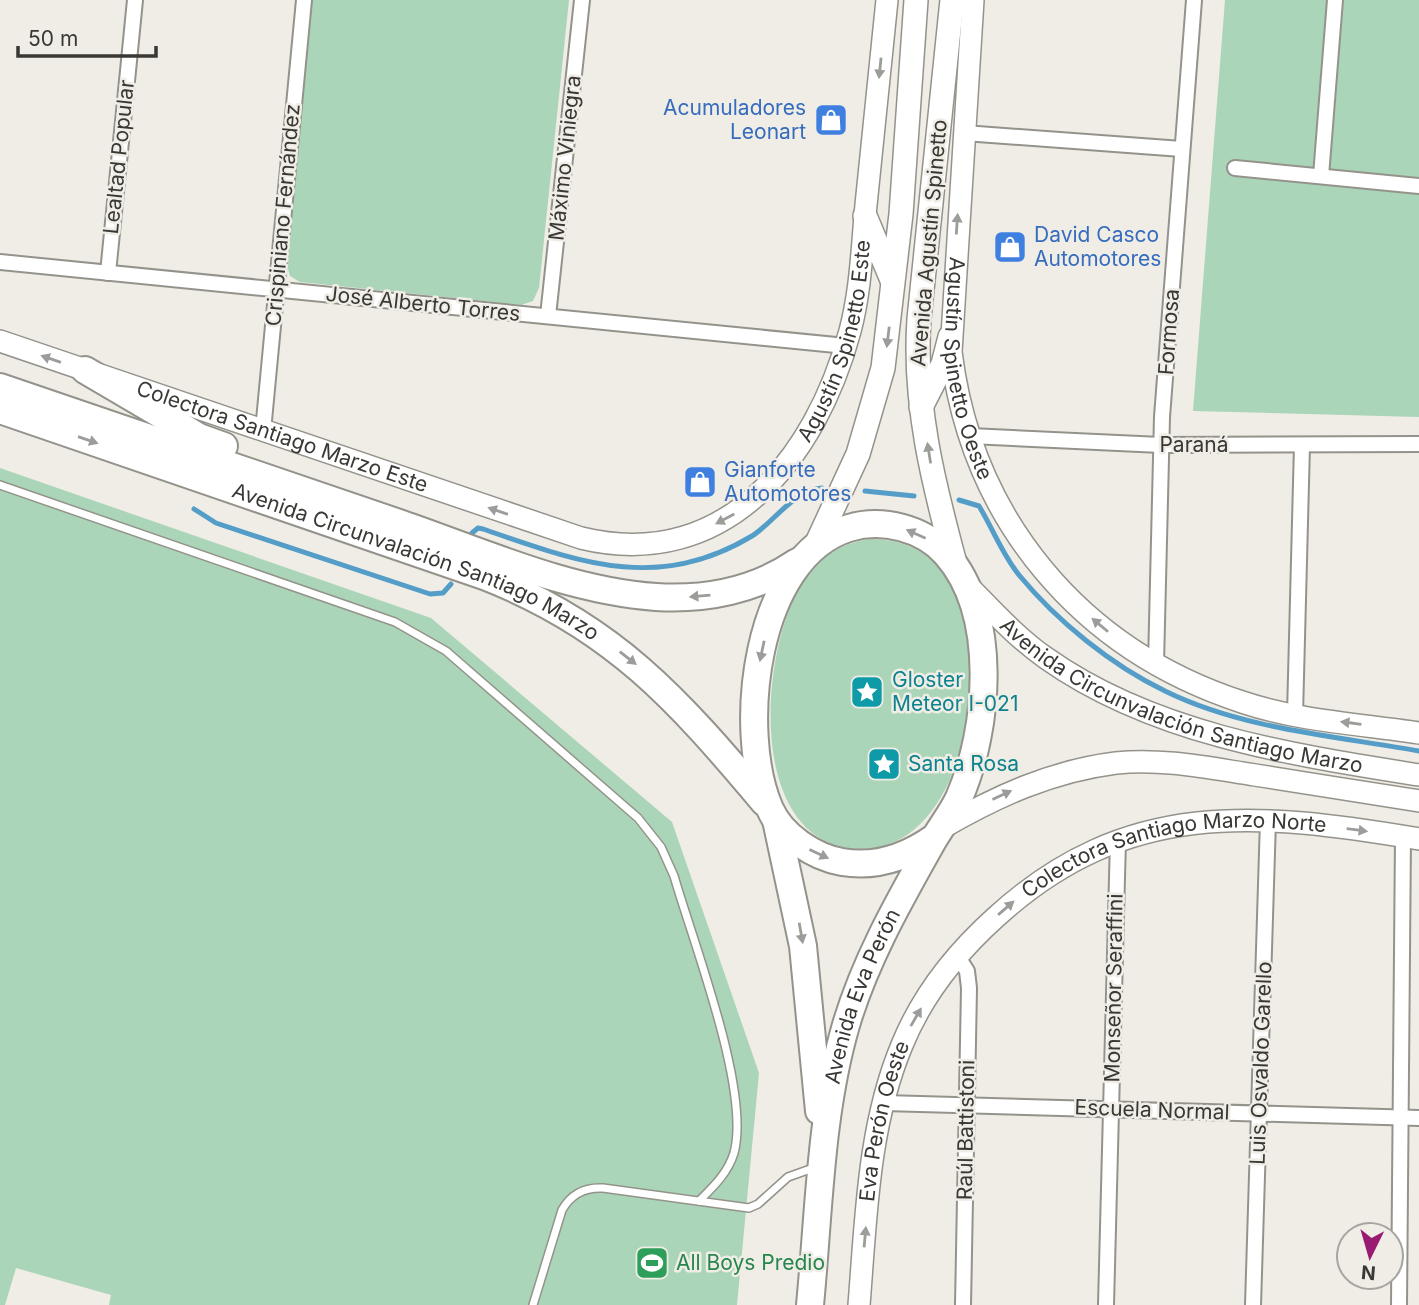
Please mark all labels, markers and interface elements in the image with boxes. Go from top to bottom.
scale bar [18,14,156,58]
text: 50 m [28,26,78,51]
one-way arrow [874,57,885,79]
street label: Máximo Viniegra [543,74,586,242]
street label: Lealtad Popular [98,78,139,235]
place label: Acumuladores Leonart [663,95,806,144]
shop icon: Acumuladores Leonart [812,101,850,139]
street label: Crispiniano Fernández [260,103,305,327]
street label: Avenida Agustín Spinetto [905,119,952,367]
one-way arrow [952,213,963,235]
place label: David Casco Automotores [1034,222,1161,271]
shop icon: David Casco Automotores [991,228,1029,266]
street label: Agustín Spinetto Este [792,239,875,446]
street label: Agustín Spinetto Oeste [939,256,998,483]
street label: José Alberto Torres [325,281,522,326]
street label: Formosa [1153,288,1184,376]
one-way arrow [882,326,893,348]
one-way arrow [40,353,61,364]
street label: Colectora Santiago Marzo Este [133,375,431,497]
street label: Paraná [1159,432,1229,457]
one-way arrow [77,435,98,446]
one-way arrow [923,442,934,464]
place label: Gianforte Automotores [724,457,851,506]
shop icon: Gianforte Automotores [681,463,719,501]
street label: Avenida Circunvalación Santiago Marzo [229,478,604,645]
one-way arrow [487,505,508,516]
one-way arrow [715,514,735,525]
one-way arrow [906,528,926,540]
one-way arrow [689,591,711,602]
street label: Avenida Circunvalación Santiago Marzo [995,613,1365,778]
one-way arrow [1091,618,1109,633]
one-way arrow [756,640,767,662]
one-way arrow [619,650,637,665]
place label: Gloster Meteor I-021 [892,667,1018,716]
place icon: Gloster Meteor I-021 [848,673,886,711]
one-way arrow [1340,717,1362,728]
place icon: Santa Rosa [865,745,903,783]
place label: Santa Rosa [908,751,1019,776]
one-way arrow [992,790,1012,801]
street label: Colectora Santiago Marzo Norte [1016,807,1328,903]
one-way arrow [1347,824,1369,835]
one-way arrow [809,848,829,859]
street label: Monseñor Seraffini [1099,893,1128,1083]
one-way arrow [997,900,1015,916]
street label: Avenida Eva Perón [820,904,905,1086]
one-way arrow [796,922,807,944]
street label: Luis Osvaldo Garello [1244,961,1277,1165]
one-way arrow [910,1008,922,1027]
street label: Eva Perón Oeste [854,1037,914,1203]
street label: Raúl Battistoni [952,1060,979,1200]
street label: Escuela Normal [1074,1094,1230,1125]
north arrow [1335,1221,1405,1291]
one-way arrow [859,1226,870,1248]
sports icon: All Boys Predio [633,1244,671,1282]
place label: All Boys Predio [676,1250,825,1275]
text: N [1360,1260,1377,1285]

